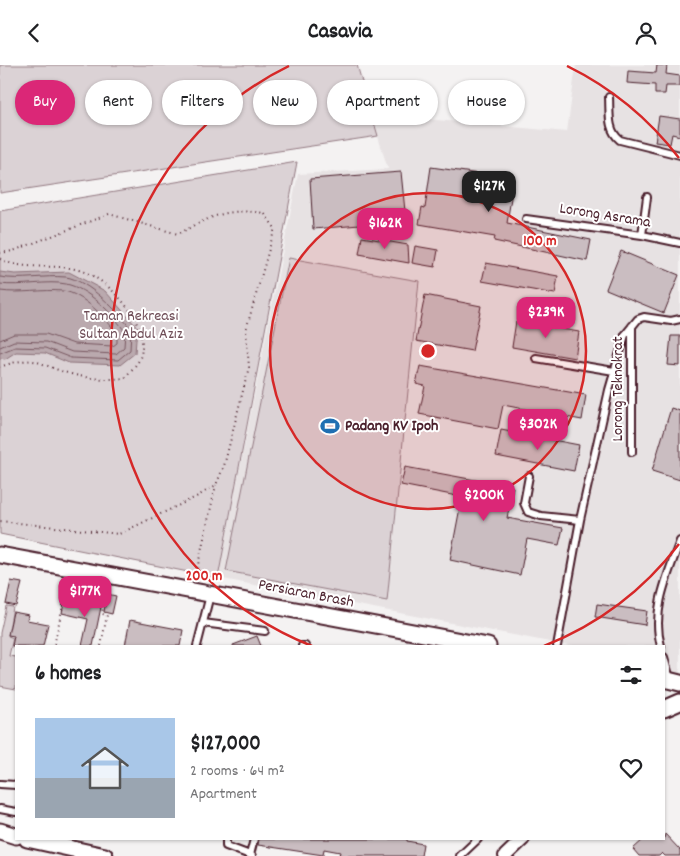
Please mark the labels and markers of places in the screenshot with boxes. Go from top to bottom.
pin: $127K [454,171,524,213]
pin: $162K [350,207,420,250]
pin: $239K [511,297,581,339]
centre of rings [419,342,437,360]
pin: $302K [503,409,573,451]
sports icon: Padang KV Ipoh [319,415,341,437]
place label: Padang KV Ipoh [345,415,438,438]
pin: $200K [449,479,519,522]
pin: $177K [50,575,120,618]

